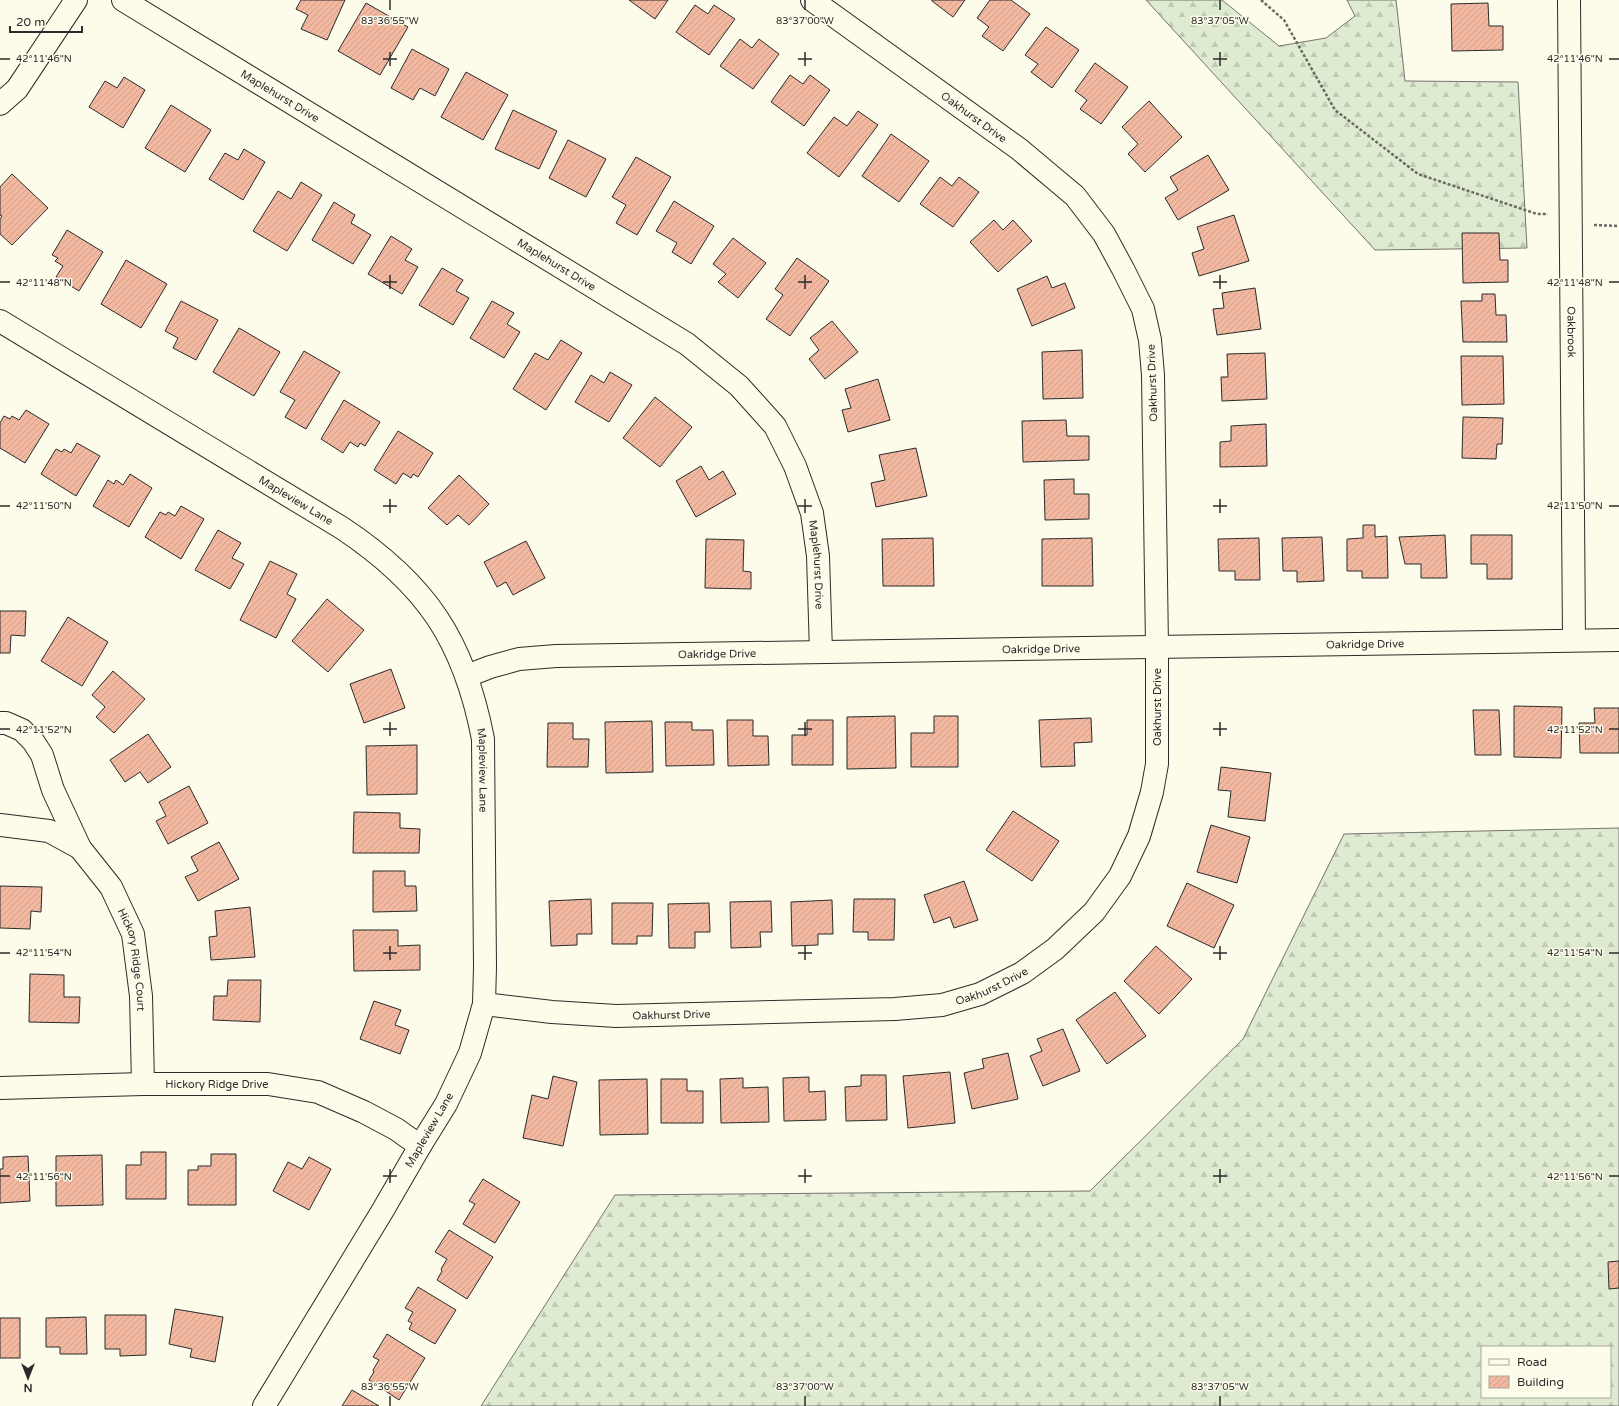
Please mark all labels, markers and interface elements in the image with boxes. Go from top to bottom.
scale bar [10,8,82,34]
text: 20 m [16,15,45,29]
text: 83°36'55"W [361,15,419,27]
text: 83°37'00"W [776,15,834,27]
text: 83°37'05"W [1191,15,1249,27]
text: 42°11'46"N [16,53,72,65]
text: 42°11'46"N [1547,53,1603,65]
street label: Maplehurst Drive [238,67,322,125]
street label: Oakhurst Drive [938,89,1009,146]
street label: Maplehurst Drive [515,236,598,294]
text: 42°11'48"N [16,277,72,289]
text: 42°11'48"N [1547,277,1603,289]
street label: Oakbrook [1564,306,1578,358]
street label: Oakhurst Drive [1145,344,1160,422]
street label: Mapleview Lane [256,473,335,528]
text: 42°11'50"N [16,500,72,512]
text: 42°11'50"N [1547,500,1603,512]
street label: Maplehurst Drive [806,519,826,610]
street label: Oakridge Drive [1326,637,1404,651]
street label: Oakridge Drive [1002,642,1080,656]
street label: Oakridge Drive [678,647,756,661]
street label: Oakhurst Drive [1151,668,1164,746]
text: 42°11'52"N [16,724,72,736]
text: 42°11'52"N [1547,724,1603,736]
street label: Mapleview Lane [474,727,490,812]
street label: Hickory Ridge Court [115,906,147,1011]
text: 42°11'54"N [16,947,72,959]
text: 42°11'54"N [1547,947,1603,959]
street label: Oakhurst Drive [954,965,1031,1008]
street label: Oakhurst Drive [632,1008,711,1023]
street label: Hickory Ridge Drive [165,1078,269,1091]
street label: Mapleview Lane [403,1090,456,1170]
text: 42°11'56"N [16,1171,72,1183]
text: 42°11'56"N [1547,1171,1603,1183]
legend [1481,1346,1611,1398]
text: Road [1517,1355,1547,1369]
north arrow [8,1358,48,1398]
text: Building [1517,1375,1564,1389]
text: N [24,1381,32,1394]
text: 83°36'55"W [361,1381,419,1393]
text: 83°37'00"W [776,1381,834,1393]
text: 83°37'05"W [1191,1381,1249,1393]

